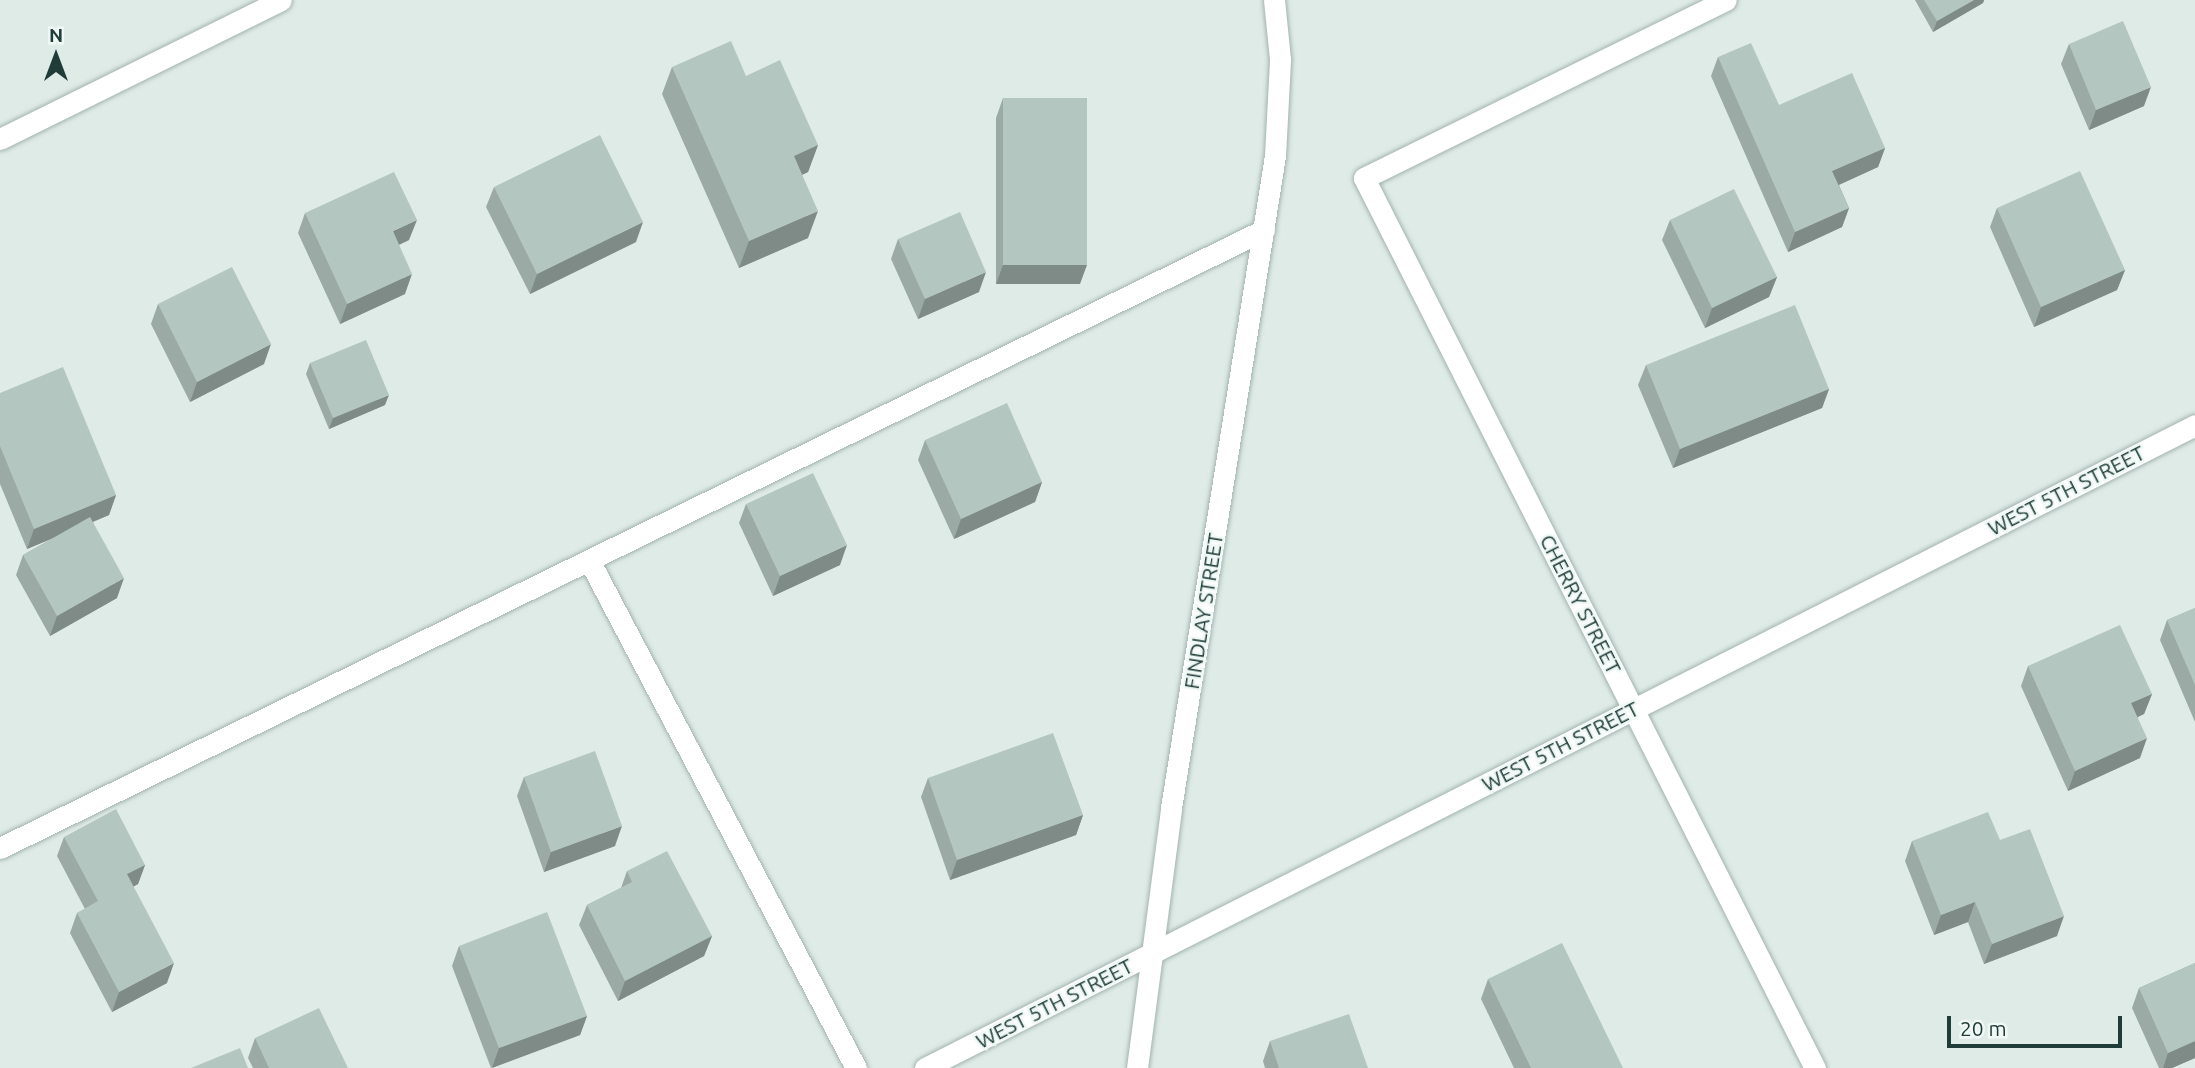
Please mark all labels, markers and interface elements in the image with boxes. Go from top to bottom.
north arrow [21,21,91,91]
text: N [49,24,63,46]
street label: WEST 5TH STREET [1983,440,2149,540]
street label: CHERRY STREET [1535,530,1627,678]
street label: FINDLAY STREET [1178,531,1228,691]
street label: WEST 5TH STREET [1477,696,1643,796]
street label: WEST 5TH STREET [971,953,1137,1053]
scale bar [1950,1002,2125,1046]
text: 20 m [1960,1016,2007,1040]

